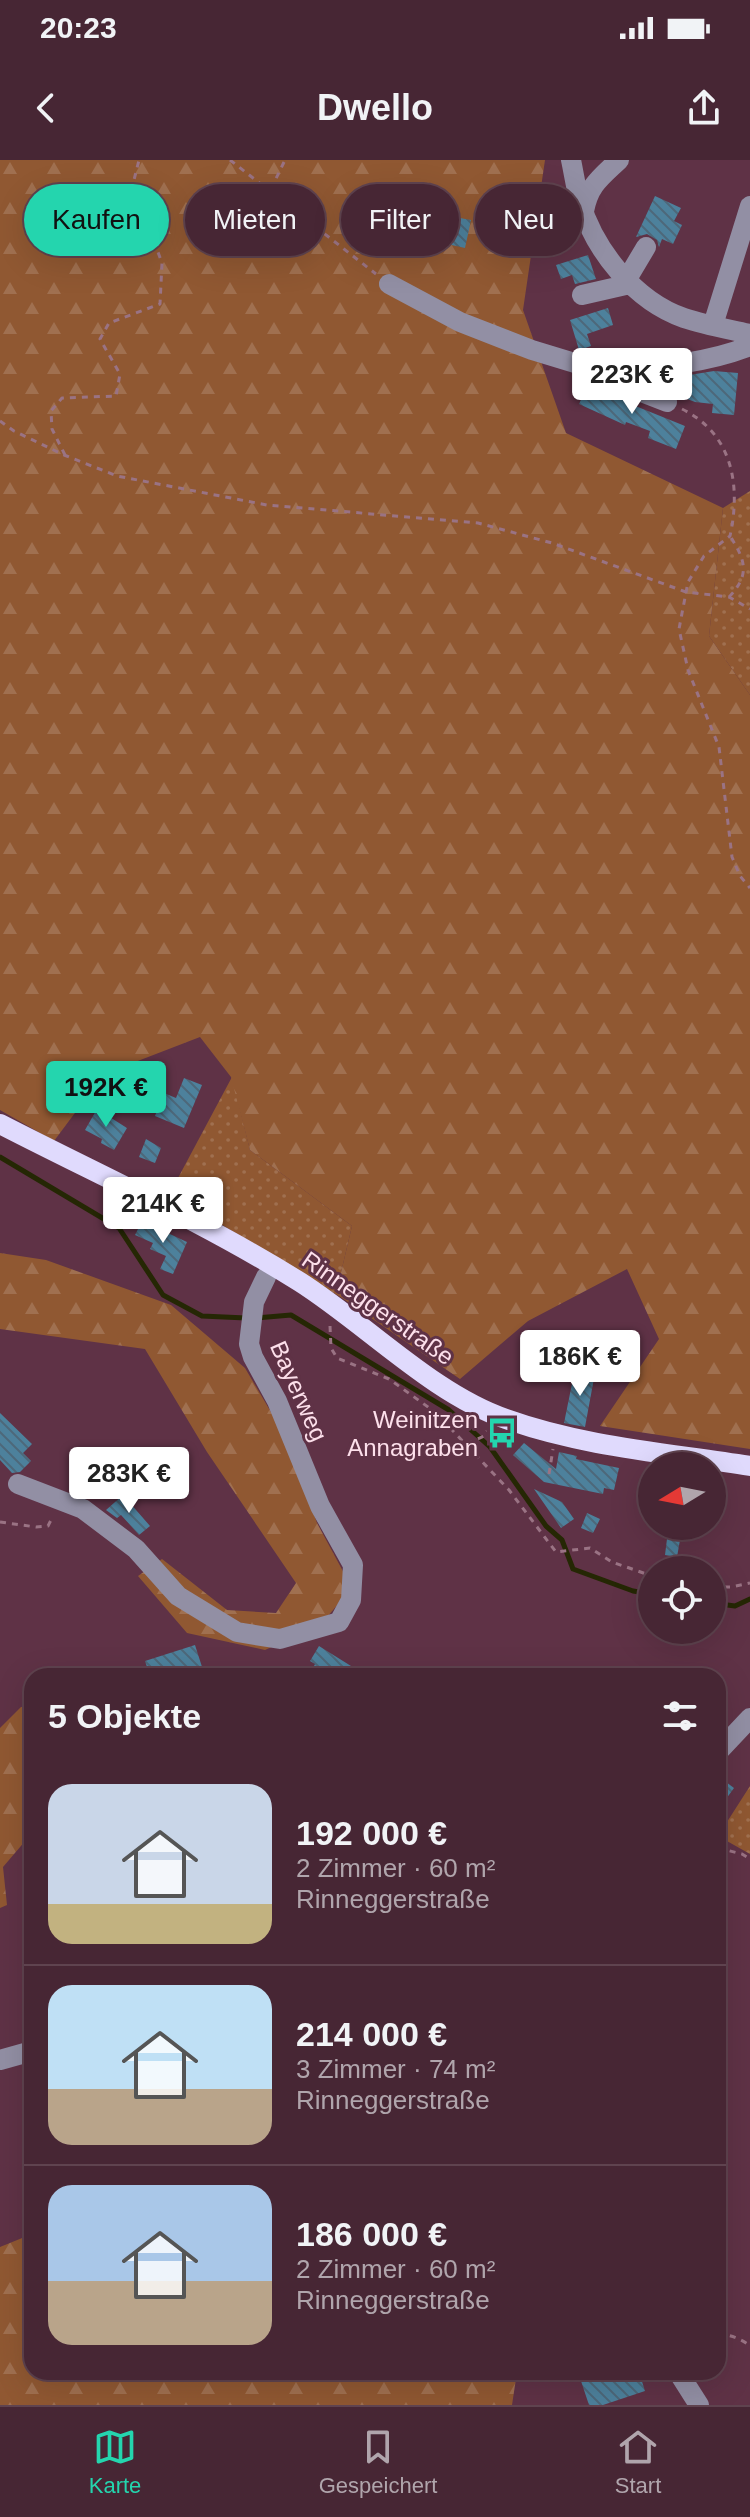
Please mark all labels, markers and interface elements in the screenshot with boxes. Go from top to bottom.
text: 20:23 [40,11,117,44]
icon: back [24,86,68,130]
icon: share [682,86,726,130]
text: Dwello [317,87,433,128]
chip: Kaufen [24,184,169,256]
chip: Mieten [185,184,325,256]
chip: Filter [341,184,459,256]
chip: Neu [475,184,582,256]
pin: 223K € [567,348,697,416]
text: 223K € [590,359,674,389]
pin: 192K € [41,1061,171,1129]
text: 192K € [64,1072,148,1102]
pin: 214K € [98,1177,228,1245]
text: 214K € [121,1188,205,1218]
street label: Rinneggerstraße [297,1246,459,1370]
pin: 186K € [515,1330,645,1398]
street label: Bayerweg [265,1337,333,1445]
text: 186K € [538,1341,622,1371]
place label: Weinitzen Annagraben [347,1406,478,1461]
bus stop icon: Weinitzen Annagraben [485,1416,519,1450]
pin: 283K € [64,1447,194,1515]
north arrow [638,1452,726,1540]
map controls [638,1452,726,1644]
text: 283K € [87,1458,171,1488]
button: locate [638,1556,726,1644]
icon: filters [658,1694,702,1738]
text: 5 Objekte [48,1697,201,1735]
text: 192 000 € [296,1814,447,1852]
icon: home [112,1816,208,1912]
text: 2 Zimmer · 60 m² [296,1853,495,1883]
text: Rinneggerstraße [296,1884,490,1914]
text: 214 000 € [296,2015,447,2053]
icon: home [112,2017,208,2113]
text: 3 Zimmer · 74 m² [296,2054,495,2084]
text: Rinneggerstraße [296,2085,490,2115]
text: 186 000 € [296,2215,447,2253]
icon: home [112,2217,208,2313]
text: 2 Zimmer · 60 m² [296,2254,495,2284]
text: Rinneggerstraße [296,2285,490,2315]
tab: Karte [89,2425,141,2499]
tab: Gespeichert [319,2425,437,2499]
tab: Start [615,2425,661,2499]

